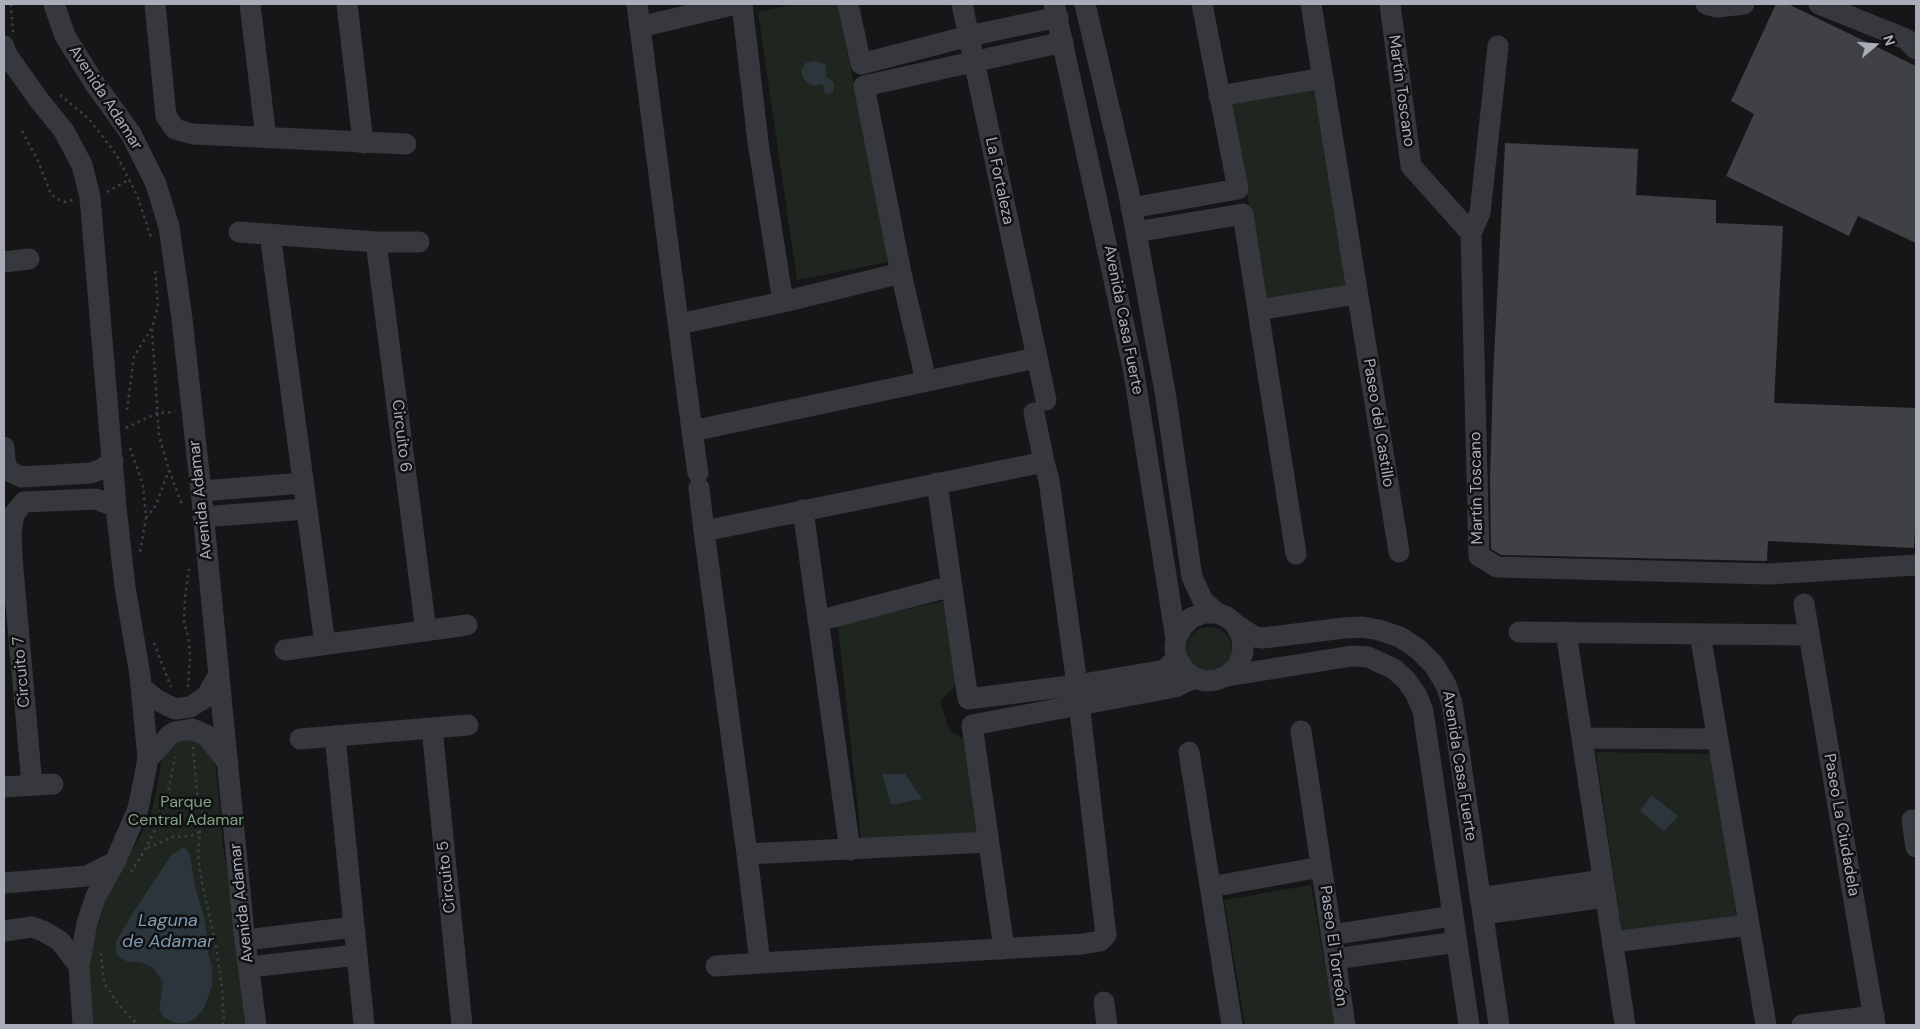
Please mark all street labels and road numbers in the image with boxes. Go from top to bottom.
street label: Martín Toscano [1384,34,1418,148]
street label: Avenida Adamar [64,42,146,154]
street label: La Fortaleza [980,136,1018,226]
street label: Avenida Casa Fuerte [1099,244,1147,396]
street label: Paseo del Castillo [1358,357,1398,489]
street label: Circuito 6 [387,399,415,473]
street label: Martín Toscano [1466,431,1488,545]
street label: Avenida Adamar [185,439,217,561]
street label: Circuito 7 [9,636,35,708]
street label: Avenida Casa Fuerte [1438,689,1480,843]
street label: Paseo La Ciudadela [1819,752,1863,898]
street label: Circuito 5 [434,840,460,914]
street label: Avenida Adamar [226,842,258,964]
street label: Paseo El Torreón [1315,884,1351,1008]

